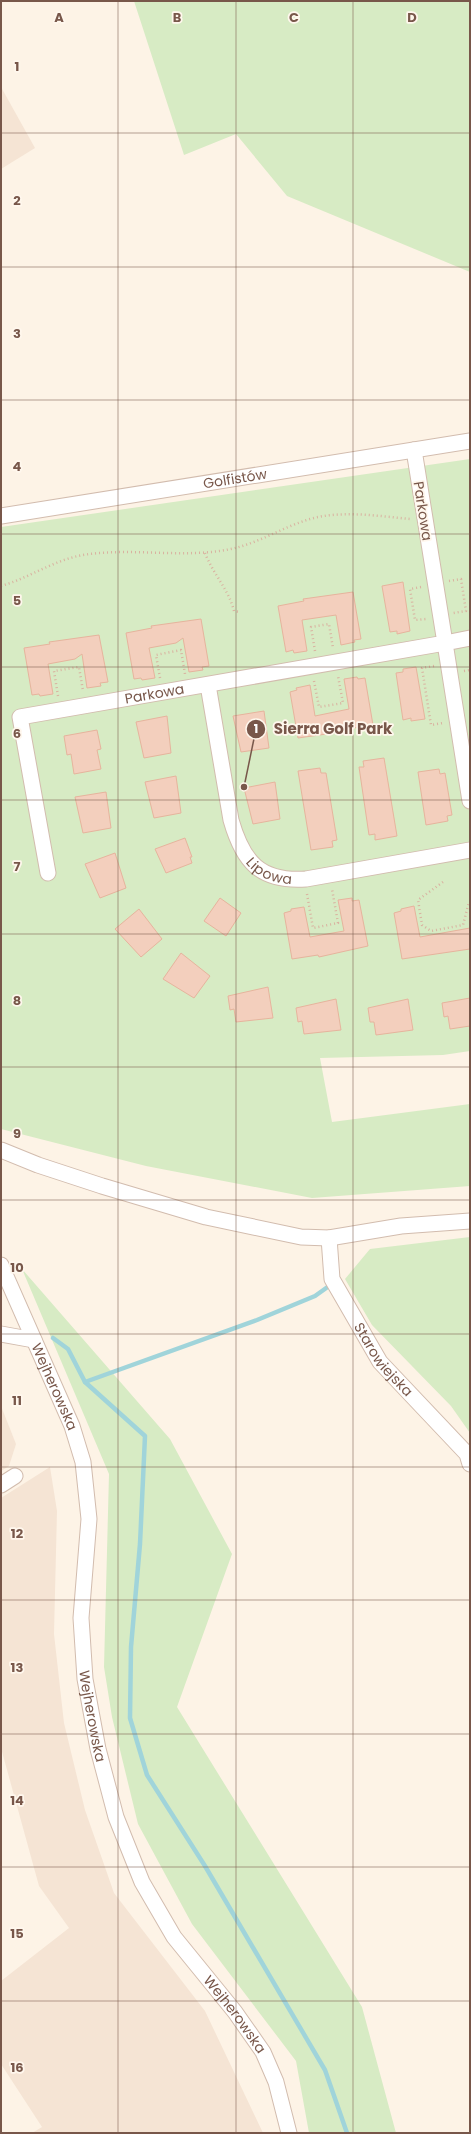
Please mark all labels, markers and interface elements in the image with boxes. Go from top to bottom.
text: A [54,8,64,27]
text: B [173,8,182,27]
text: C [289,8,299,27]
text: D [407,8,417,27]
text: 1 [15,57,19,76]
text: 2 [13,191,21,210]
text: 3 [13,324,21,343]
text: 4 [13,457,22,476]
street label: Golfistów [202,464,269,494]
street label: Parkowa [408,480,438,542]
text: 5 [13,591,21,610]
street label: Parkowa [123,679,186,709]
callout: Sierra Golf Park [246,715,400,742]
text: Sierra Golf Park [274,718,393,739]
text: 1 [254,720,258,737]
text: 6 [13,724,21,743]
street label: Lipowa [242,853,293,889]
text: 7 [14,857,21,876]
text: 8 [13,991,21,1010]
text: 9 [13,1124,21,1143]
text: 10 [10,1258,24,1277]
street label: Starowiejska [349,1319,418,1401]
street label: Wejherowska [27,1340,83,1433]
text: 11 [12,1391,22,1410]
text: 12 [11,1524,24,1543]
text: 13 [11,1658,24,1677]
street label: Wejherowska [74,1669,111,1764]
text: 14 [10,1791,24,1810]
text: 15 [10,1924,24,1943]
street label: Wejherowska [199,1971,271,2057]
text: 16 [10,2058,24,2077]

